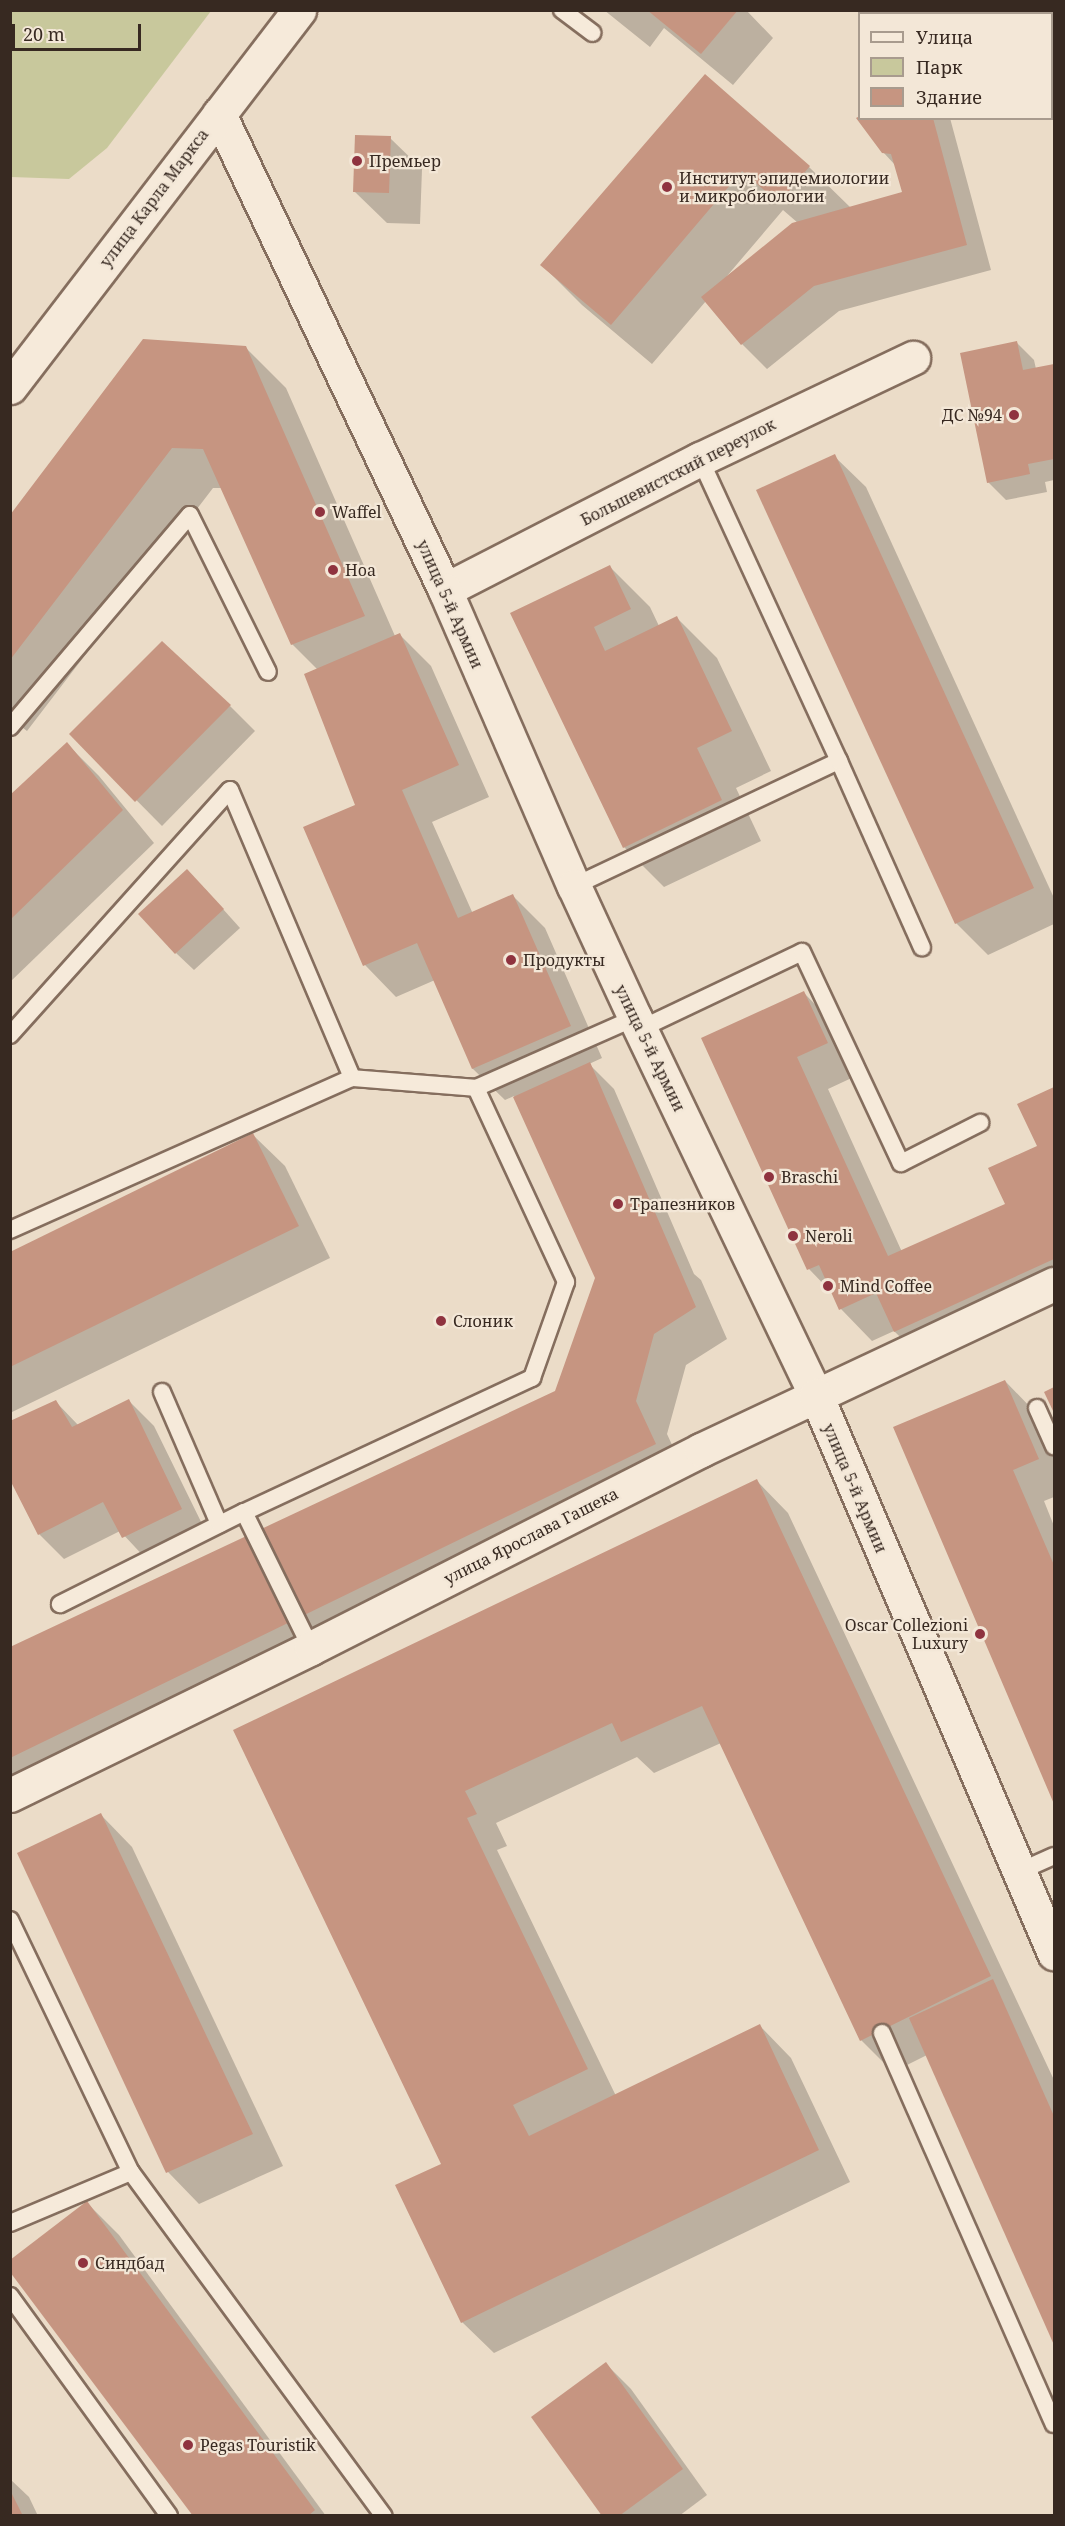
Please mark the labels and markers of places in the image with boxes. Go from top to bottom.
place label: Премьер [369,151,441,171]
marker: Премьер [350,154,364,168]
place label: Институт эпидемиологии и микробиологии [679,168,889,206]
marker: Институт эпидемиологии и микробиологии [660,180,674,194]
place label: ДС №94 [942,405,1002,425]
marker: ДС №94 [1007,408,1021,422]
place label: Waffel [332,502,381,522]
marker: Waffel [313,505,327,519]
place label: Нoa [345,560,376,580]
marker: Нoa [326,563,340,577]
place label: Продукты [523,950,605,970]
marker: Продукты [504,953,518,967]
place label: Braschi [781,1167,838,1187]
marker: Braschi [762,1170,776,1184]
place label: Трапезников [630,1194,735,1214]
marker: Трапезников [611,1197,625,1211]
place label: Neroli [805,1226,853,1246]
marker: Neroli [786,1229,800,1243]
place label: Mind Coffee [840,1276,932,1296]
marker: Mind Coffee [821,1279,835,1293]
place label: Слоник [453,1311,513,1331]
marker: Слоник [434,1314,448,1328]
place label: Oscar Collezioni Luxury [845,1615,968,1653]
marker: Oscar Collezioni Luxury [973,1627,987,1641]
place label: Синдбад [95,2253,165,2273]
marker: Синдбад [76,2256,90,2270]
place label: Pegas Touristik [200,2435,316,2455]
marker: Pegas Touristik [181,2438,195,2452]

